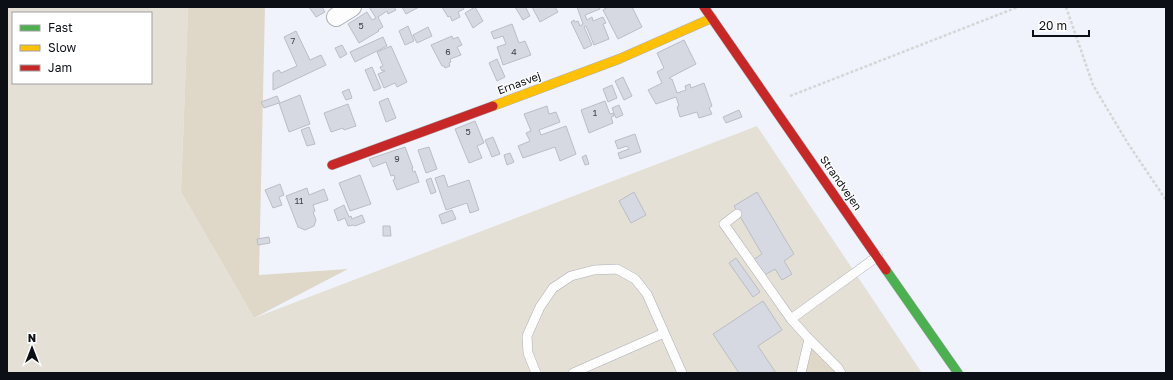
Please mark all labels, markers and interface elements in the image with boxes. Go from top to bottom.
legend [12,12,152,84]
scale bar [1033,12,1089,38]
text: 20 m [1039,18,1067,33]
text: Fast [48,20,73,35]
house number: 5 [358,20,364,31]
house number: 7 [291,35,296,46]
text: Slow [48,40,76,55]
house number: 6 [445,46,451,57]
house number: 4 [511,46,517,57]
text: Jam [48,60,72,75]
street label: Ernasvej [495,69,542,96]
house number: 1 [593,107,598,118]
house number: 5 [465,126,471,137]
house number: 9 [394,153,400,164]
street label: Strandvejen [818,153,865,212]
house number: 11 [295,195,304,206]
north arrow [12,328,52,368]
text: N [28,331,36,344]

